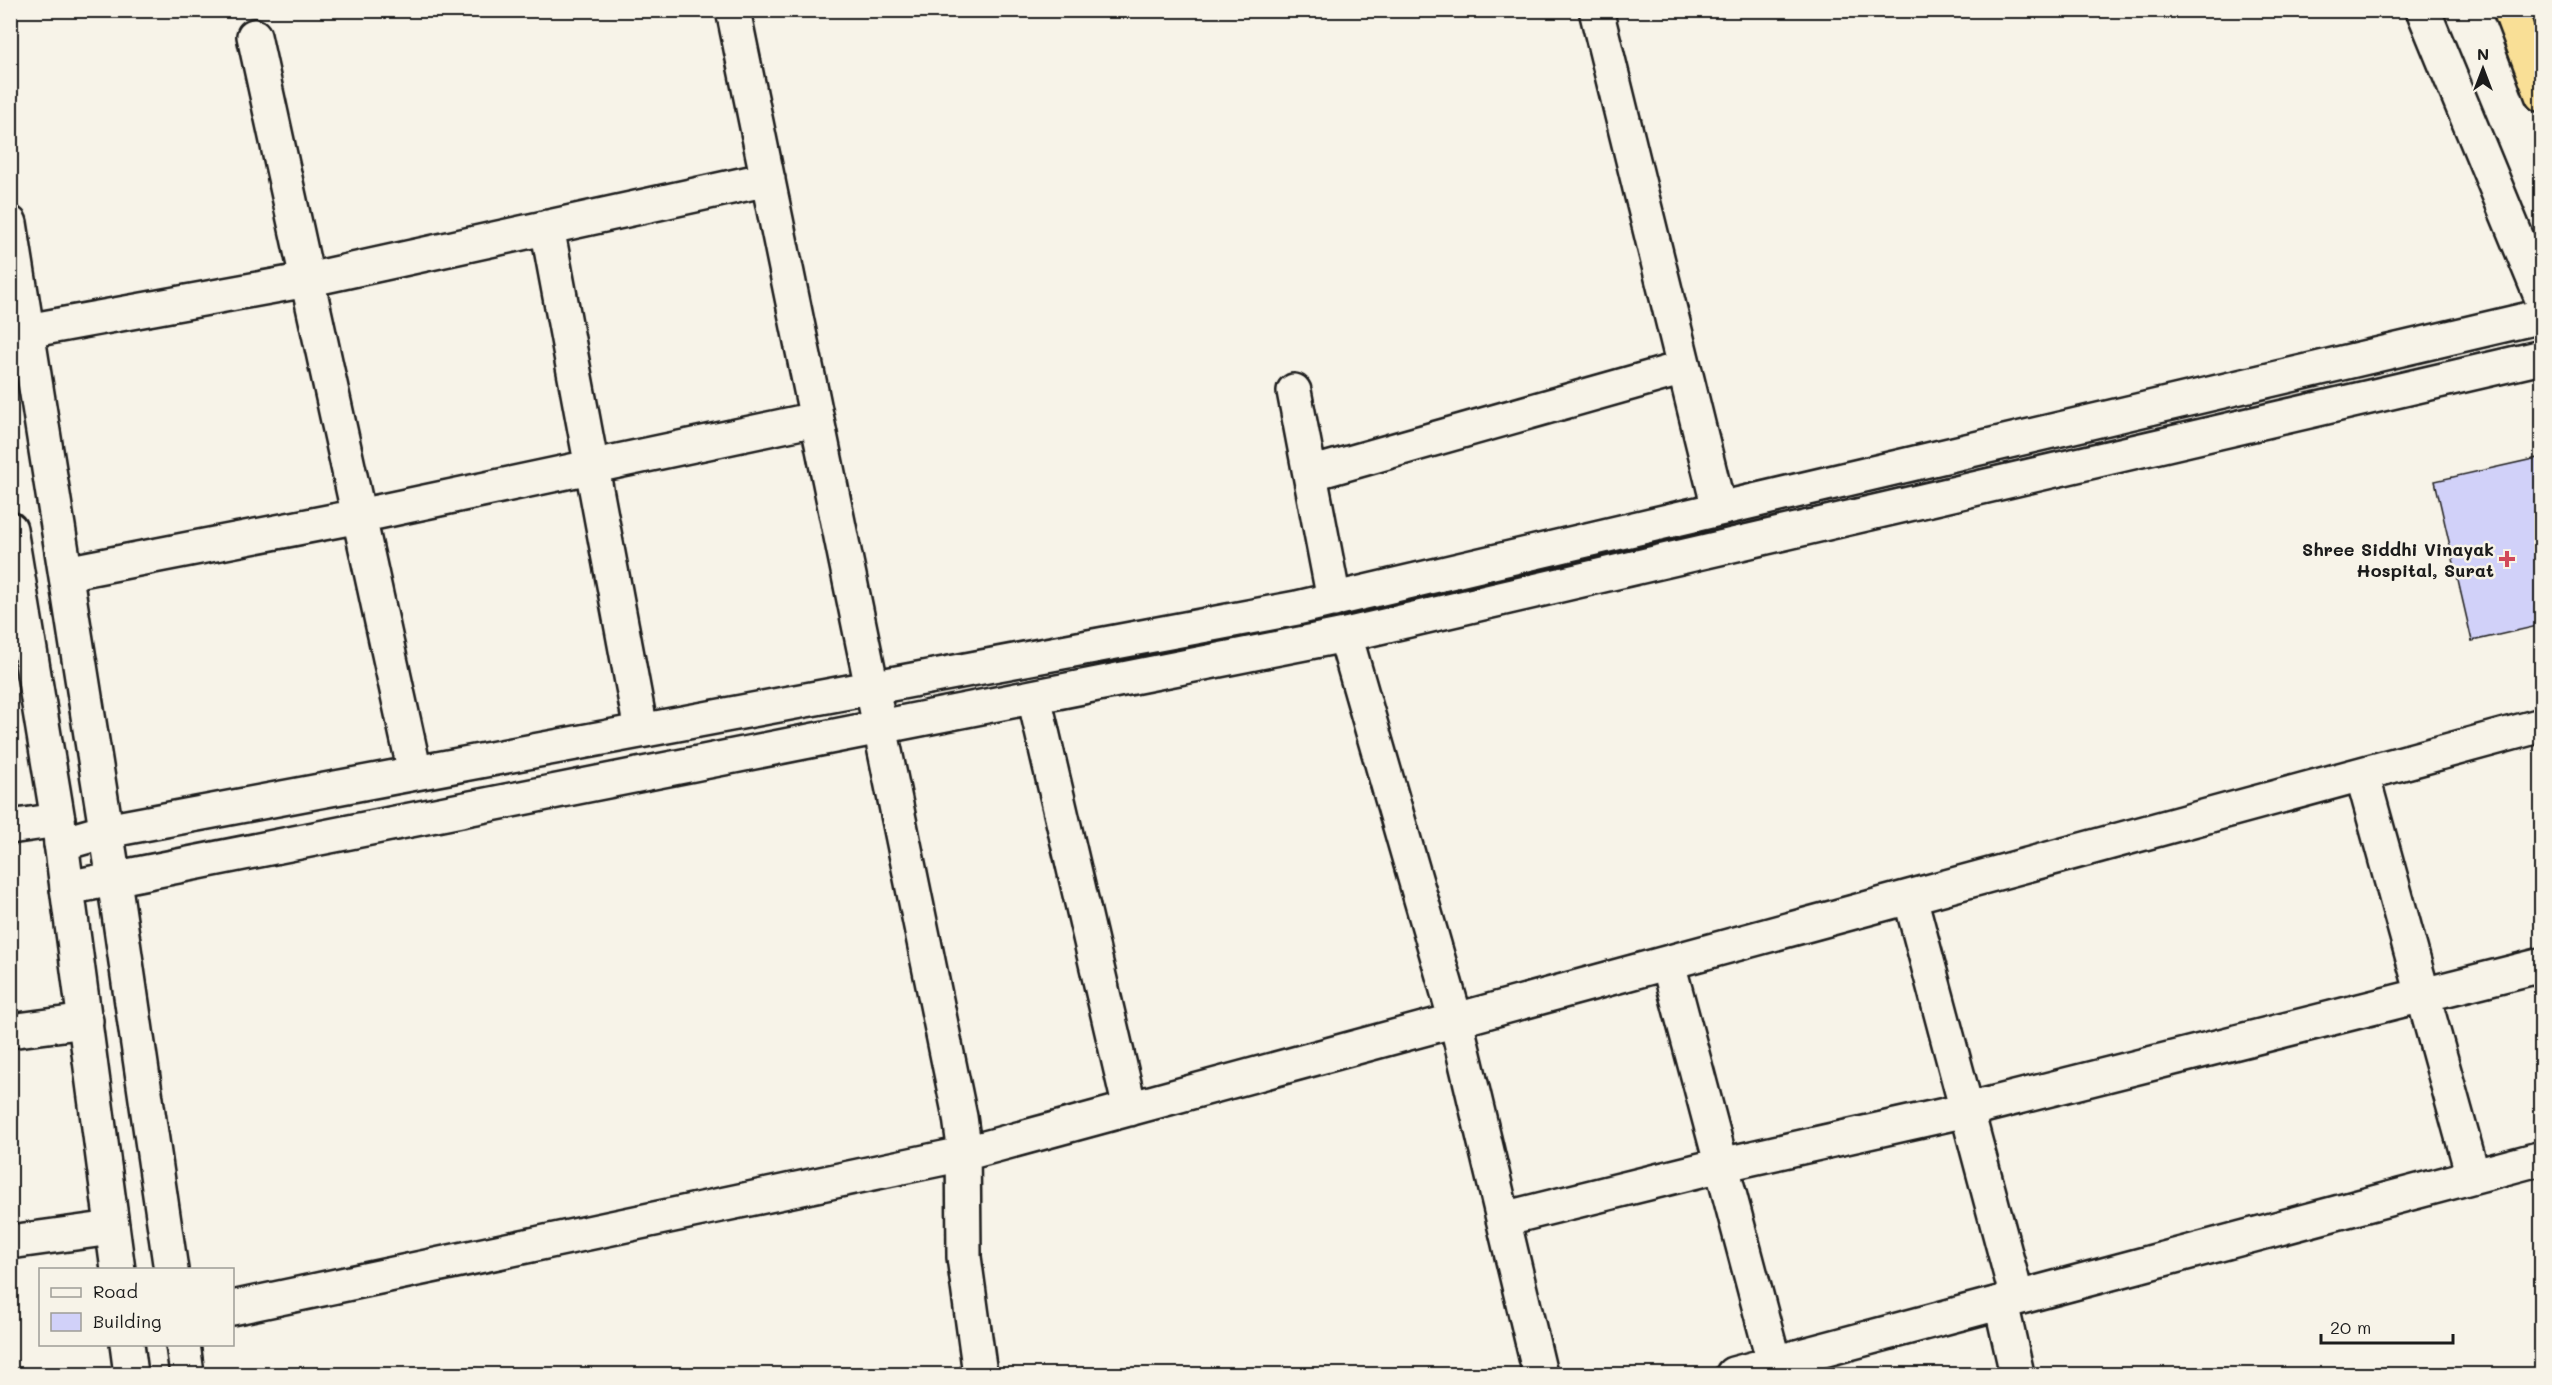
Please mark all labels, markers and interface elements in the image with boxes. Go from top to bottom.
north arrow [2453,39,2513,99]
text: N [2477,43,2489,64]
place label: Shree Siddhi Vinayak Hospital, Surat [2302,537,2494,582]
marker: Shree Siddhi Vinayak Hospital, Surat [2498,550,2516,568]
legend [39,1268,234,1346]
text: Road [93,1279,138,1303]
scale bar [2321,1307,2453,1345]
text: Building [93,1309,161,1333]
text: 20 m [2330,1315,2371,1339]

